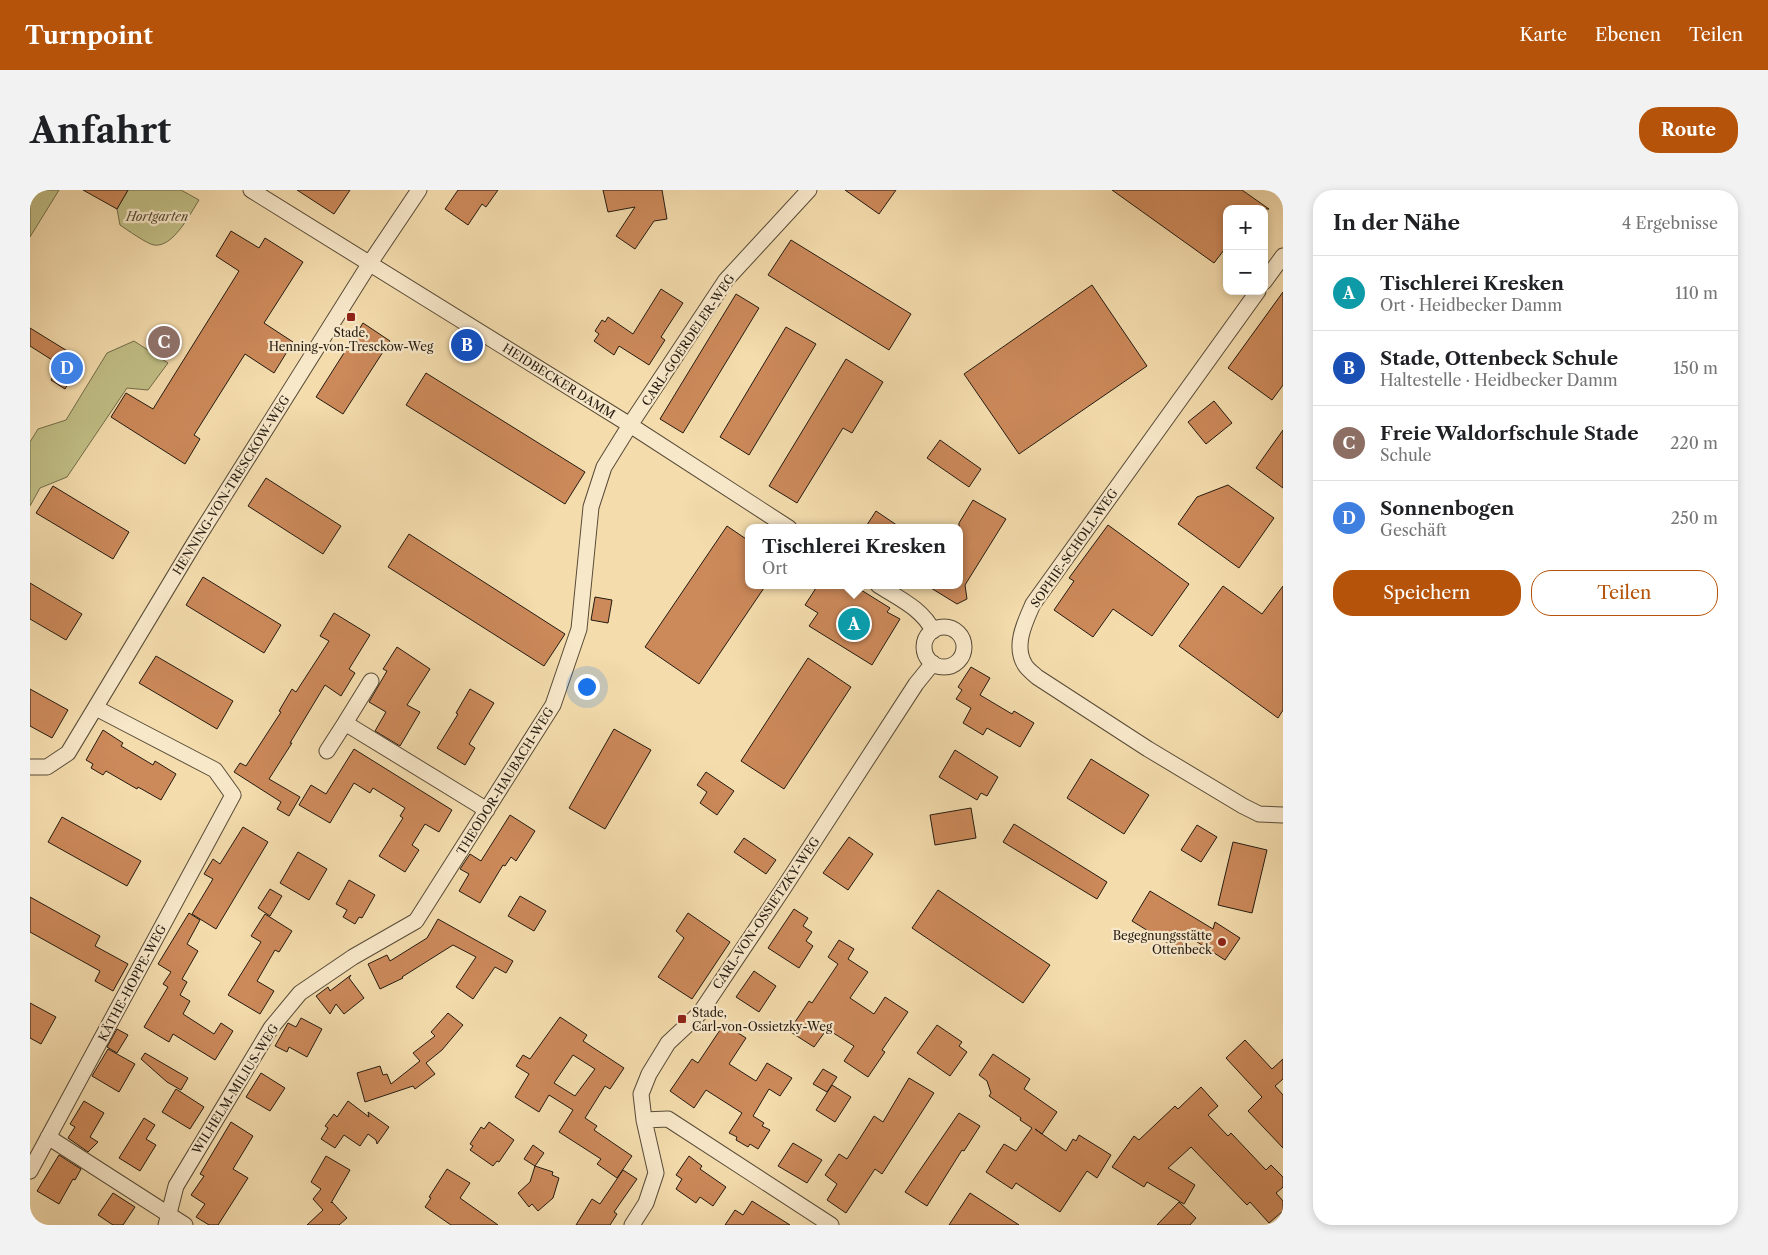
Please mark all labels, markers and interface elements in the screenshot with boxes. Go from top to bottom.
text: Turnpoint [25,21,153,50]
text: Karte [1519,24,1567,46]
text: Ebenen [1595,24,1661,46]
text: Teilen [1689,24,1743,46]
button: Route [1639,107,1738,153]
text: Anfahrt [30,109,171,152]
map controls [1223,205,1268,295]
button: + [1223,205,1268,250]
park label: Hortgarten [125,209,188,224]
text: In der Nähe [1333,210,1460,235]
text: 4 Ergebnisse [1622,213,1718,233]
button: − [1223,250,1268,295]
street label: CARL-GOERDELER-WEG [638,271,738,409]
text: Tischlerei Kresken [1380,272,1564,295]
text: A [1343,283,1355,303]
text: 110 m [1675,283,1718,303]
text: Ort · Heidbecker Damm [1380,295,1562,315]
marker: Stade, Henning-von-Tresckow-Weg [345,311,357,323]
pin: C [148,323,180,361]
place label: Stade, Henning-von-Tresckow-Weg [269,325,434,354]
pin: B [451,326,483,364]
street label: HEIDBECKER DAMM [500,340,618,422]
text: Stade, Ottenbeck Schule [1380,347,1618,370]
pin: D [51,349,83,387]
text: B [1343,358,1355,378]
text: 150 m [1673,358,1718,378]
text: Haltestelle · Heidbecker Damm [1380,370,1618,390]
street label: HENNING-VON-TRESCKOW-WEG [169,392,293,578]
text: Freie Waldorfschule Stade [1380,422,1639,445]
text: C [1343,433,1355,453]
text: 220 m [1670,433,1718,453]
text: Schule [1380,445,1432,465]
street label: SOPHIE-SCHOLL-WEG [1027,485,1121,610]
text: Sonnenbogen [1380,497,1514,520]
text: D [1342,508,1356,528]
text: 250 m [1671,508,1718,528]
text: Geschäft [1380,520,1447,540]
popup [745,524,963,589]
text: Tischlerei Kresken [762,535,946,558]
text: Ort [762,558,788,578]
button: Speichern [1333,570,1521,616]
button: Teilen [1531,570,1718,616]
pin: A [838,605,870,643]
your location [574,674,600,700]
street label: THEODOR-HAUBACH-WEG [453,704,557,858]
street label: CARL-VON-OSSIETZKY-WEG [709,834,823,992]
street label: KÄTHE-HOPPE-WEG [94,921,169,1044]
place label: Begegnungsstätte Ottenbeck [1113,928,1213,957]
marker: Begegnungsstätte Ottenbeck [1216,936,1228,948]
place label: Stade, Carl-von-Ossietzky-Weg [692,1005,833,1034]
marker: Stade, Carl-von-Ossietzky-Weg [676,1013,688,1025]
street label: WILHELM-MILIUS-WEG [188,1021,281,1158]

